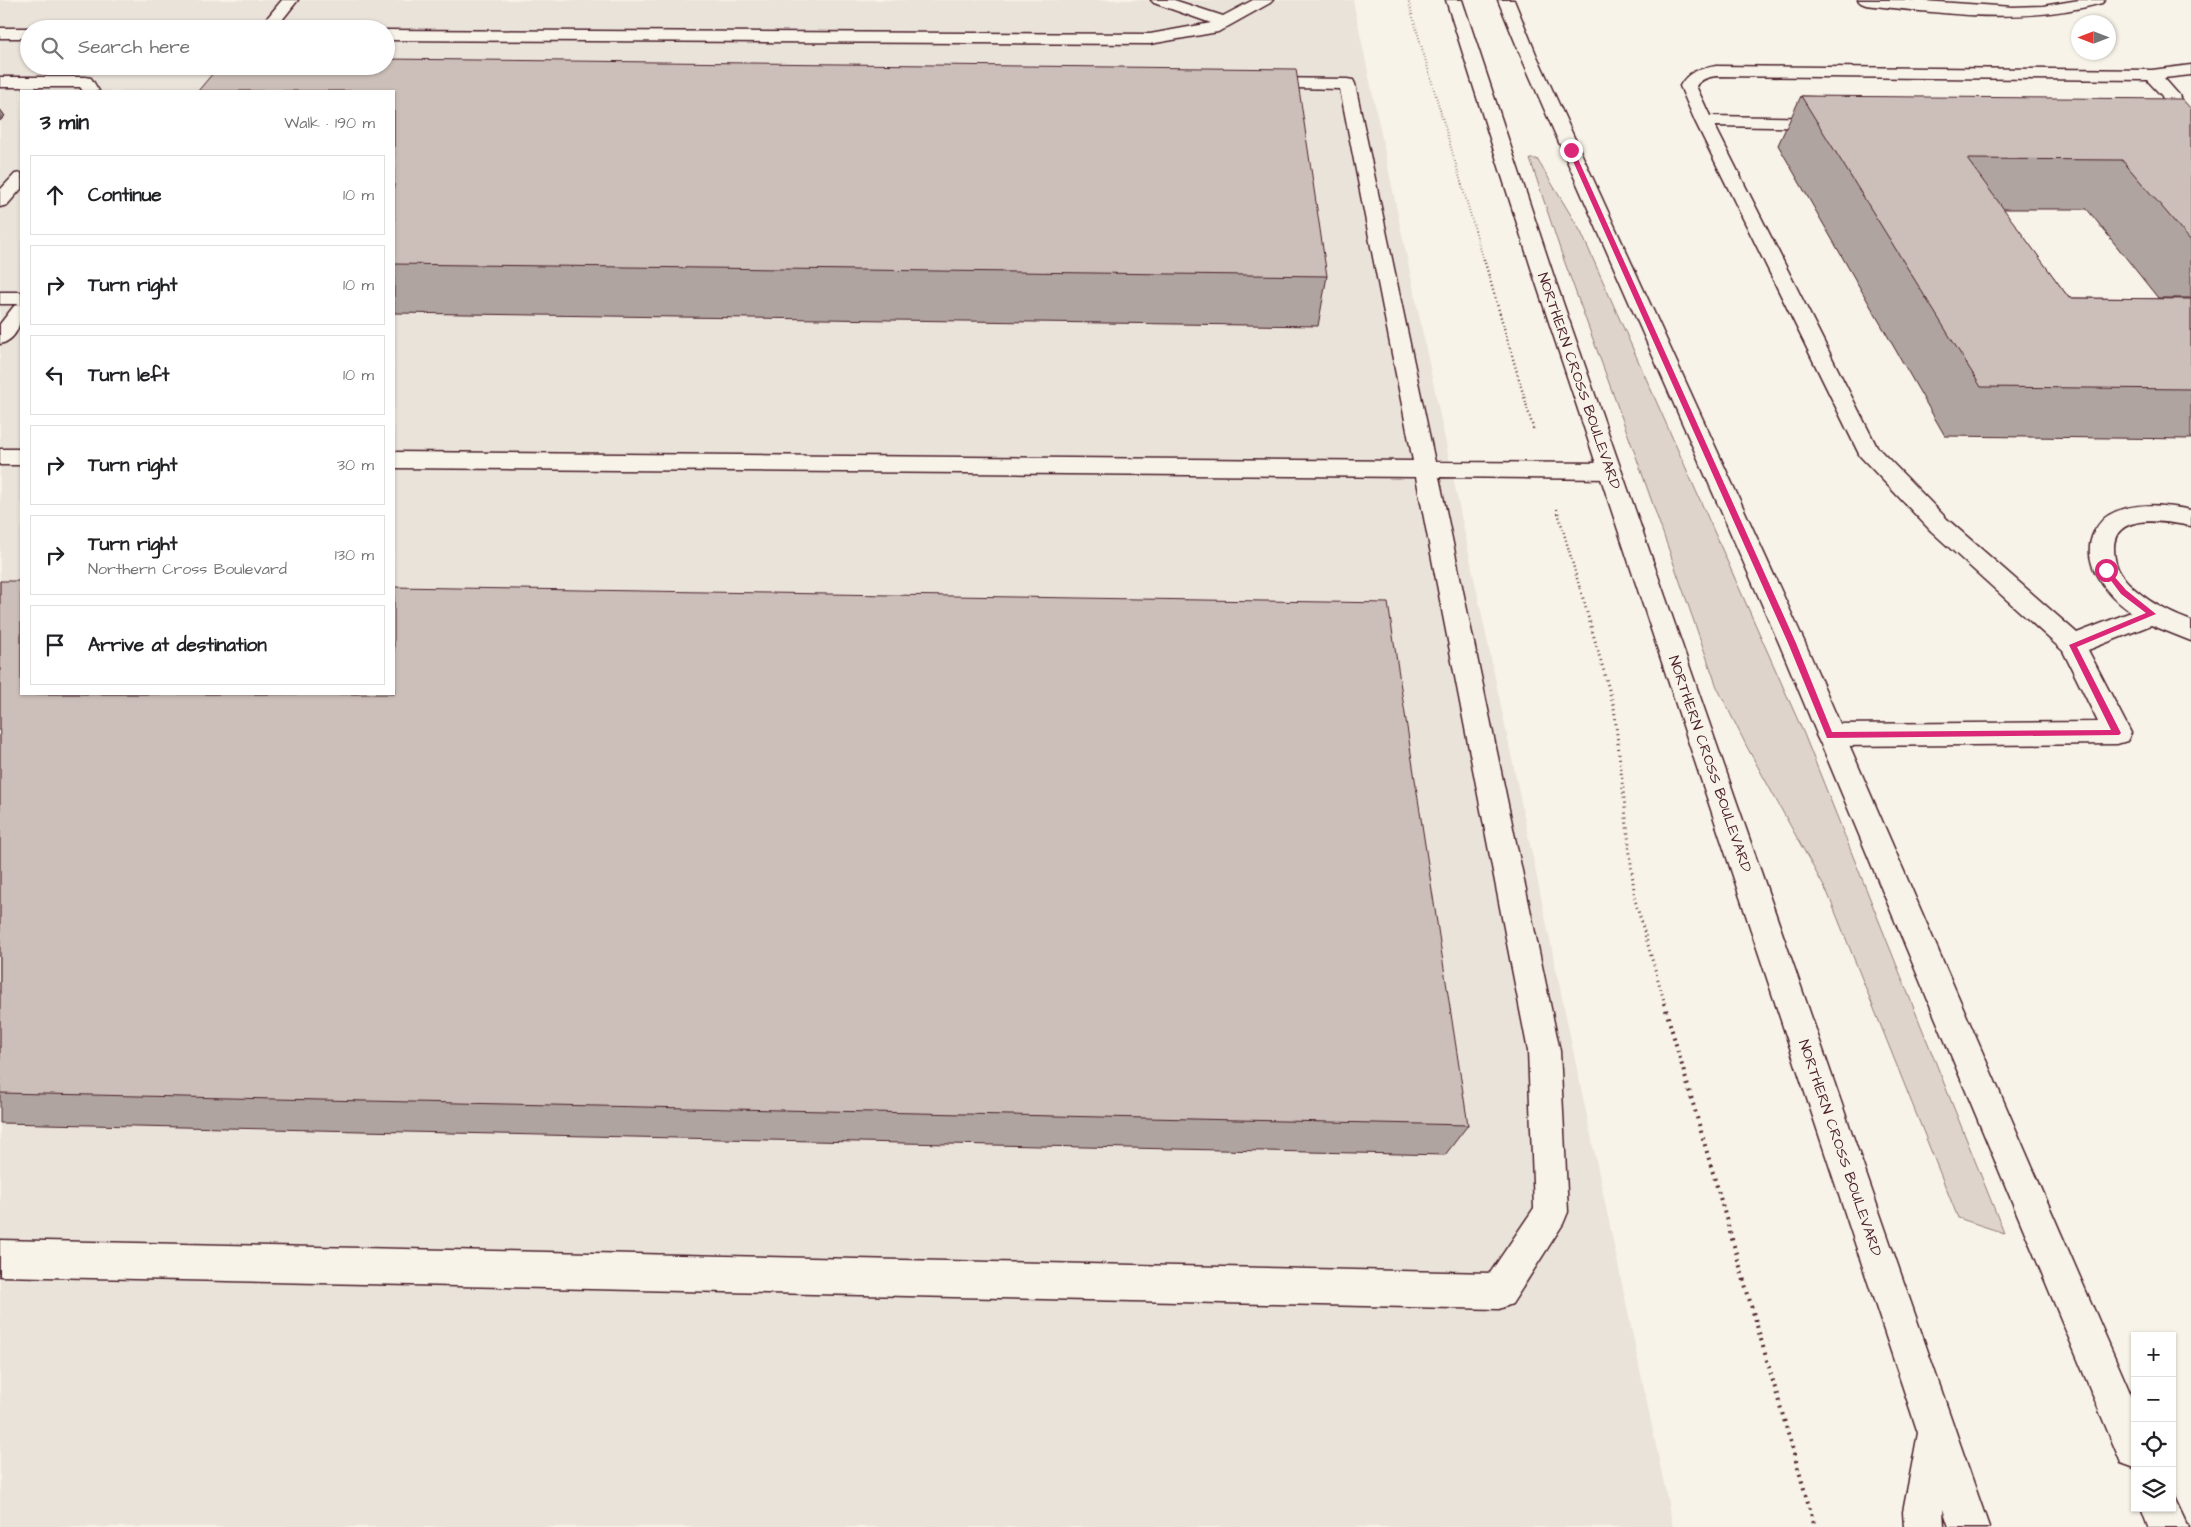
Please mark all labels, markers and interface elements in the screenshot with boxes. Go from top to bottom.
north arrow [2071,15,2116,60]
search box [20,20,395,75]
icon: search [38,34,66,62]
text: Search here [78,34,190,61]
text: 3 min [40,108,89,137]
text: Walk · 190 m [284,112,375,134]
route end [1560,139,1583,162]
icon: ahead [41,181,69,209]
text: Continue [88,182,162,209]
text: 10 m [343,184,374,206]
street label: NORTHERN CROSS BOULEVARD [1532,270,1626,492]
icon: right [41,271,69,299]
text: Turn right [88,272,177,299]
text: 10 m [343,274,374,296]
icon: left [41,361,69,389]
text: Turn left [88,362,169,389]
text: 10 m [343,364,374,386]
icon: right [41,451,69,479]
text: Turn right [88,452,177,479]
text: 30 m [337,454,374,476]
text: Turn right [88,531,177,558]
icon: right [41,541,69,569]
text: 130 m [335,544,374,566]
text: Northern Cross Boulevard [88,558,287,580]
route start [2095,559,2118,582]
icon: arrive [41,631,69,659]
text: Arrive at destination [88,632,267,659]
street label: NORTHERN CROSS BOULEVARD [1663,653,1757,875]
street label: NORTHERN CROSS BOULEVARD [1793,1037,1887,1259]
map controls [2131,1332,2176,1512]
button: + [2131,1332,2176,1377]
button: − [2131,1377,2176,1422]
button: locate [2131,1422,2176,1467]
button: layers [2131,1467,2176,1512]

